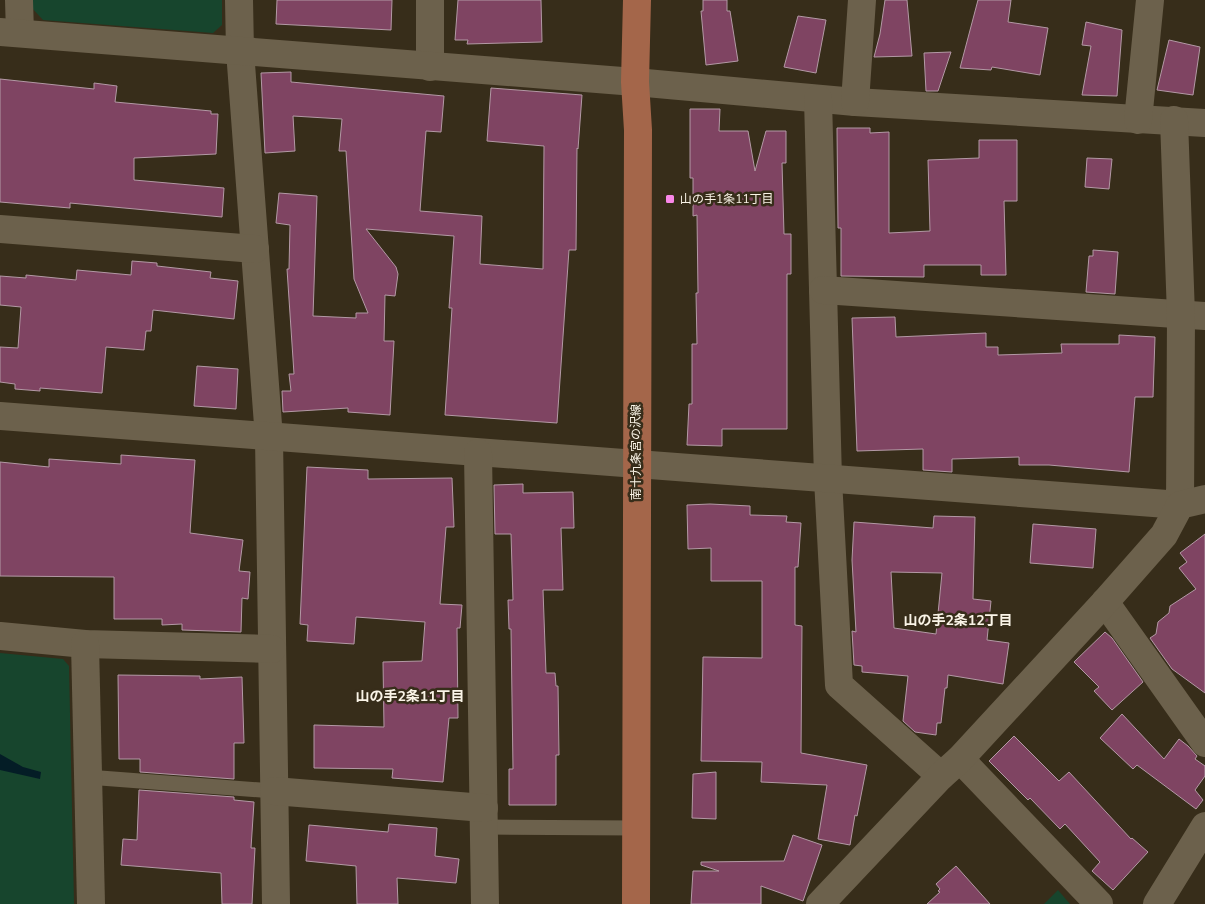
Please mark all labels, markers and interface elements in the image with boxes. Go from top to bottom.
place label: 山の手1条11丁目 [680,191,774,207]
marker: 山の手1条11丁目 [664,193,676,205]
street label: 南十九条宮の沢線 [628,404,644,500]
district label: 山の手2条12丁目 [903,611,1013,630]
district label: 山の手2条11丁目 [355,687,465,706]

